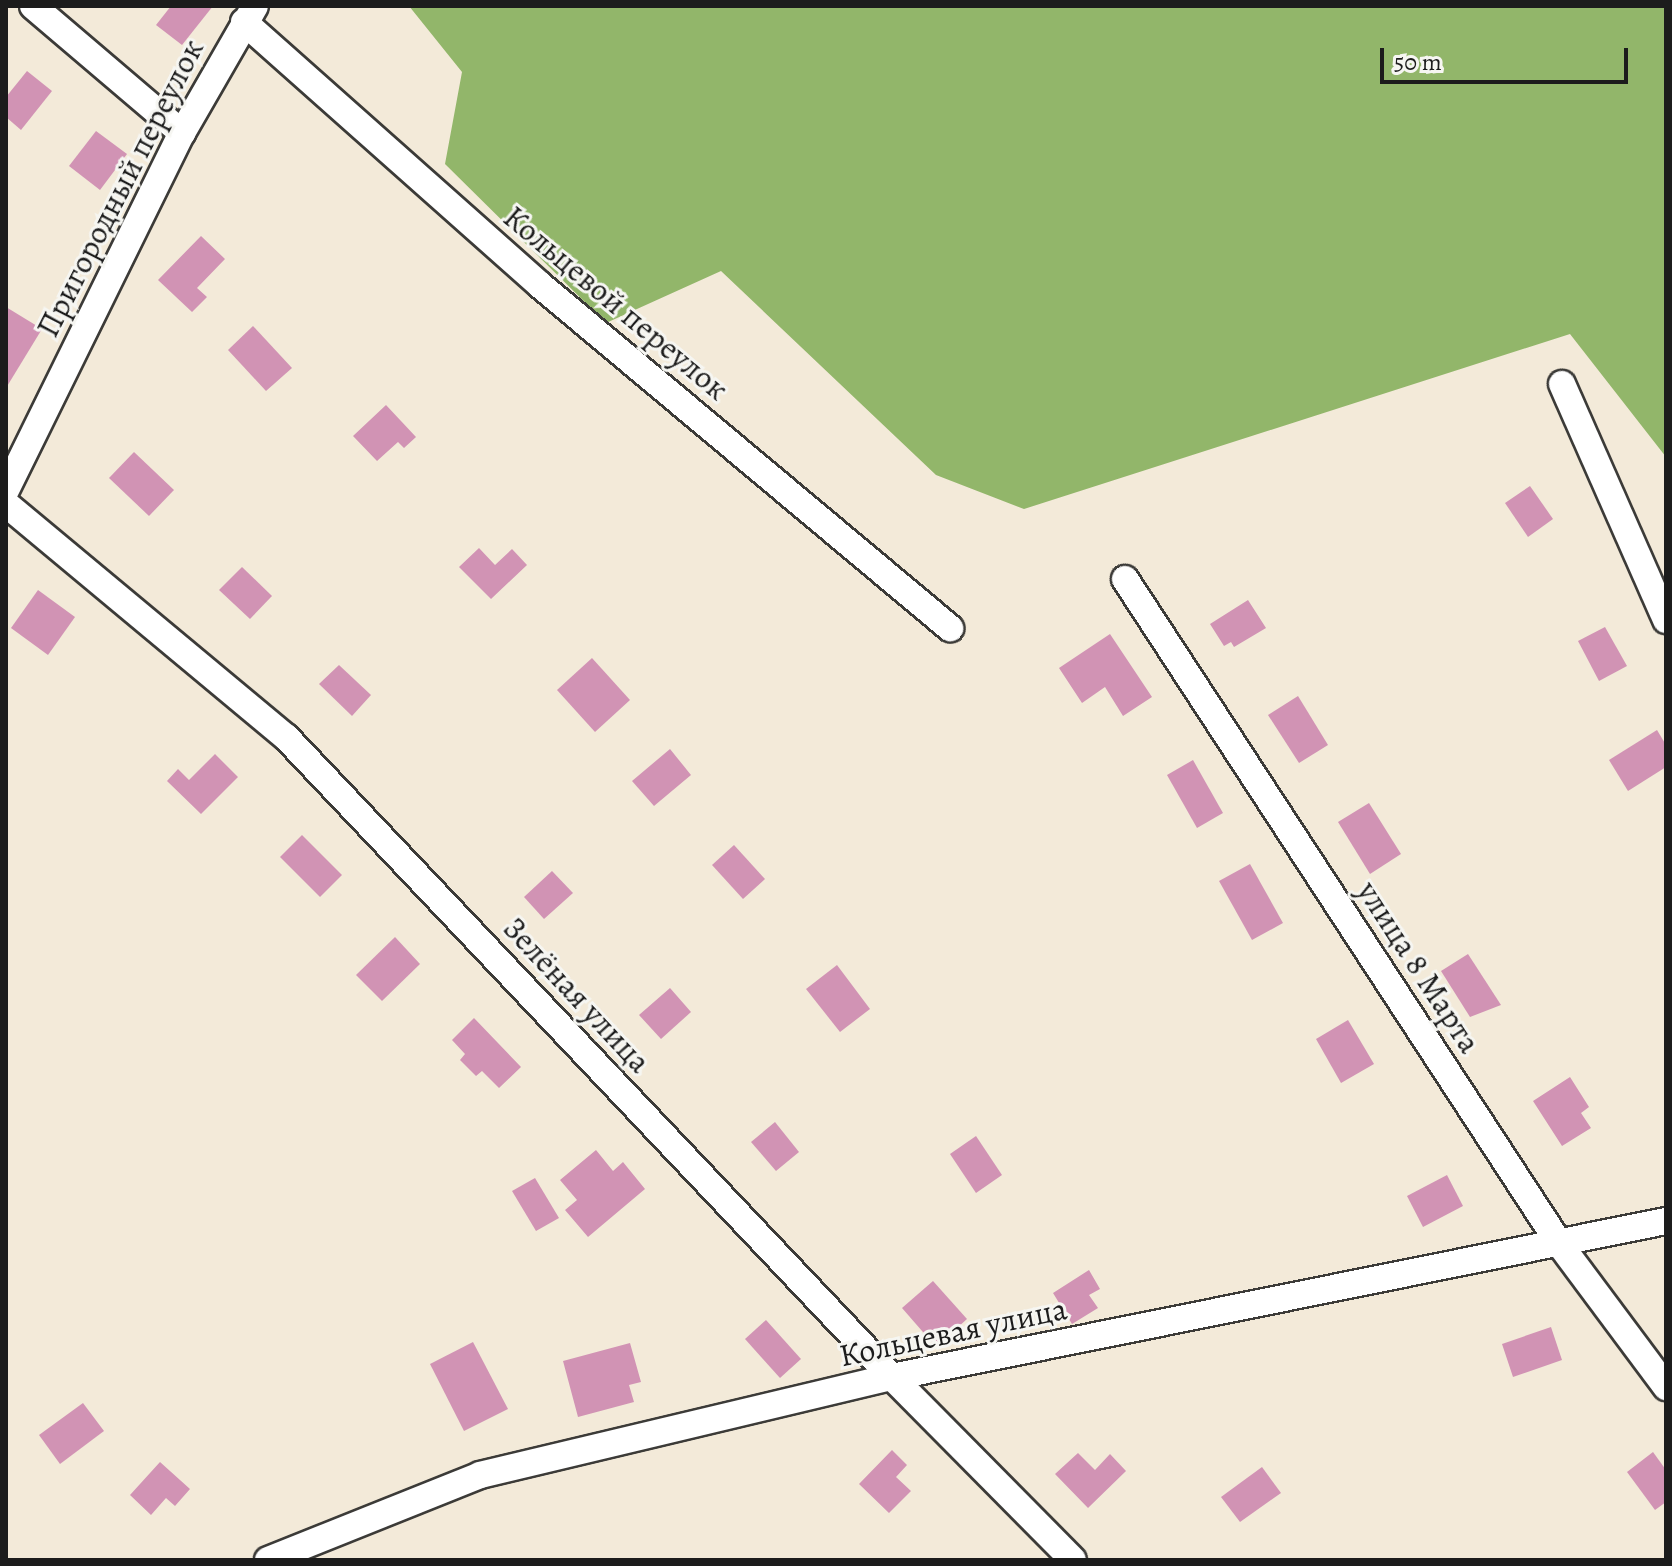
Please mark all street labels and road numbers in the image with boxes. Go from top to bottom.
street label: Пригородный переулок [28,33,212,343]
street label: Кольцевой переулок [496,198,736,408]
street label: улица 8 Марта [1349,874,1489,1060]
street label: Зелёная улица [495,909,659,1081]
street label: Кольцевая улица [836,1289,1070,1375]

